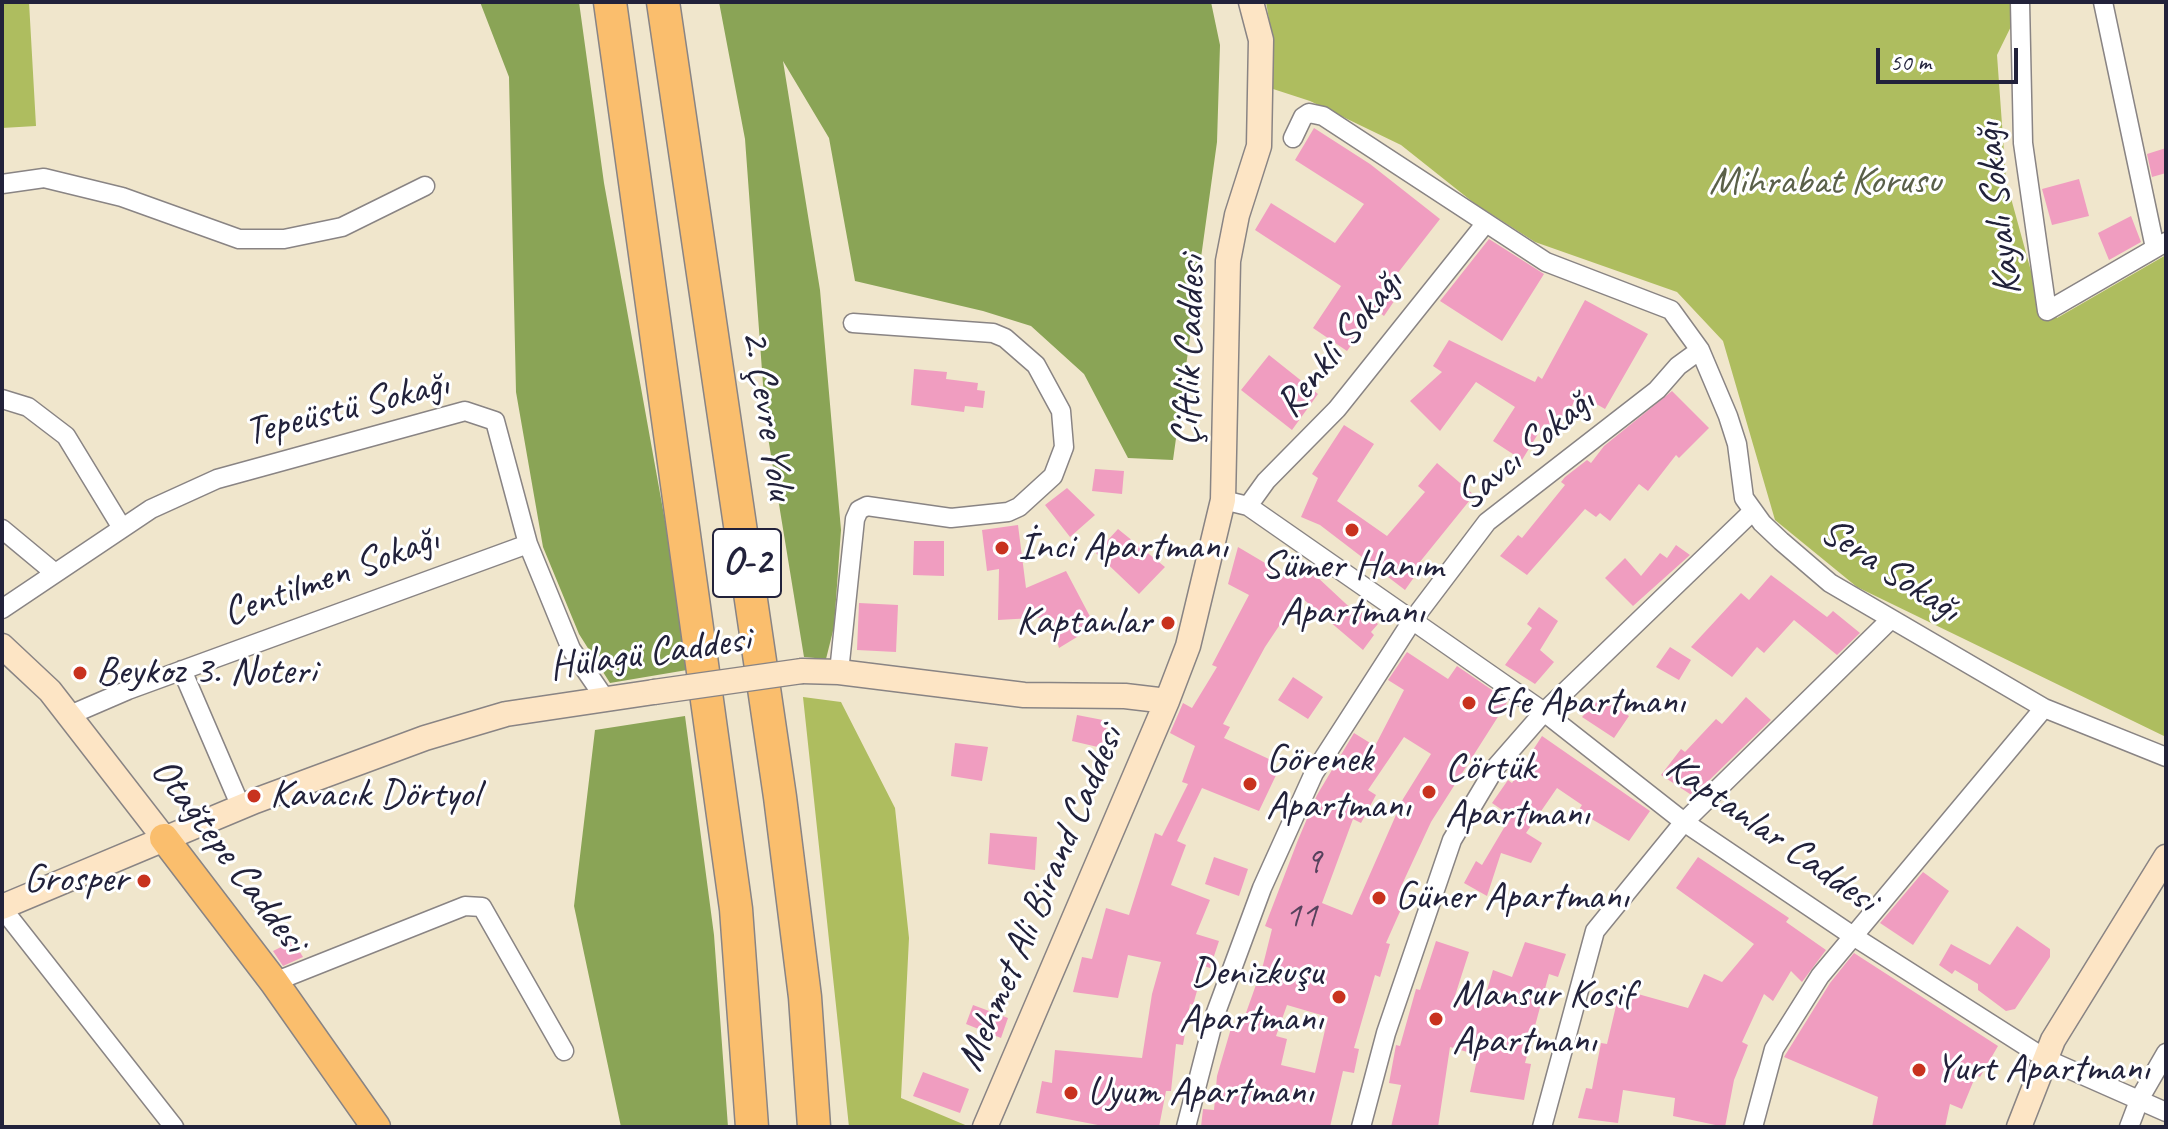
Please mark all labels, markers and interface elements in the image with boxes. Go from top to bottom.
scale bar [1880,32,2022,82]
text: 50 m [1890,47,1931,77]
street label: Kayalı Sokağı [1965,120,2033,298]
park label: Mihrabat Korusu [1709,159,1941,207]
street label: Çiftlik Caddesi [1163,255,1217,447]
street label: Renkli Sokağı [1266,260,1414,428]
street label: 2. Çevre Yolu [730,326,804,504]
street label: Tepeüstü Sokağı [241,361,453,457]
street label: Savcı Sokağı [1447,378,1605,522]
street label: Sera Sokağı [1811,508,1969,634]
street label: Centilmen Sokağı [217,516,445,638]
marker: Sümer Hanım Apartmanı [1343,521,1361,539]
place label: İnci Apartmanı [1018,524,1227,572]
road number: O-2 [713,529,781,597]
marker: İnci Apartmanı [993,539,1011,557]
place label: Sümer Hanım Apartmanı [1261,543,1443,637]
place label: Kaptanlar [1016,599,1152,647]
marker: Kaptanlar [1159,614,1177,632]
street label: Hülagü Caddesi [547,616,753,692]
place label: Beykoz 3. Noteri [96,649,316,697]
marker: Beykoz 3. Noteri [71,664,89,682]
place label: Efe Apartmanı [1485,679,1685,727]
marker: Efe Apartmanı [1460,694,1478,712]
street label: Mehmet Ali Birand Caddesi [947,720,1135,1078]
place label: Görenek Apartmanı [1266,737,1410,831]
street label: Kaptanlar Caddesi [1656,743,1886,925]
place label: Cörtük Apartmanı [1445,745,1589,839]
street label: Otağtepe Caddesi [139,749,317,963]
place label: Kavacık Dörtyol [270,772,479,820]
marker: Görenek Apartmanı [1241,775,1259,793]
marker: Cörtük Apartmanı [1420,783,1438,801]
marker: Kavacık Dörtyol [245,787,263,805]
house number: 9 [1305,841,1321,885]
place label: Grosper [24,857,128,905]
marker: Grosper [135,872,153,890]
place label: Güner Apartmanı [1395,874,1629,922]
marker: Güner Apartmanı [1370,889,1388,907]
house number: 11 [1285,895,1317,939]
place label: Denizkuşu Apartmanı [1179,950,1323,1044]
place label: Mansur Kosif Apartmanı [1452,972,1634,1066]
marker: Denizkuşu Apartmanı [1330,988,1348,1006]
marker: Mansur Kosif Apartmanı [1427,1010,1445,1028]
place label: Yurt Apartmanı [1935,1046,2149,1094]
marker: Yurt Apartmanı [1910,1061,1928,1079]
place label: Uyum Apartmanı [1087,1069,1313,1117]
marker: Uyum Apartmanı [1062,1084,1080,1102]

